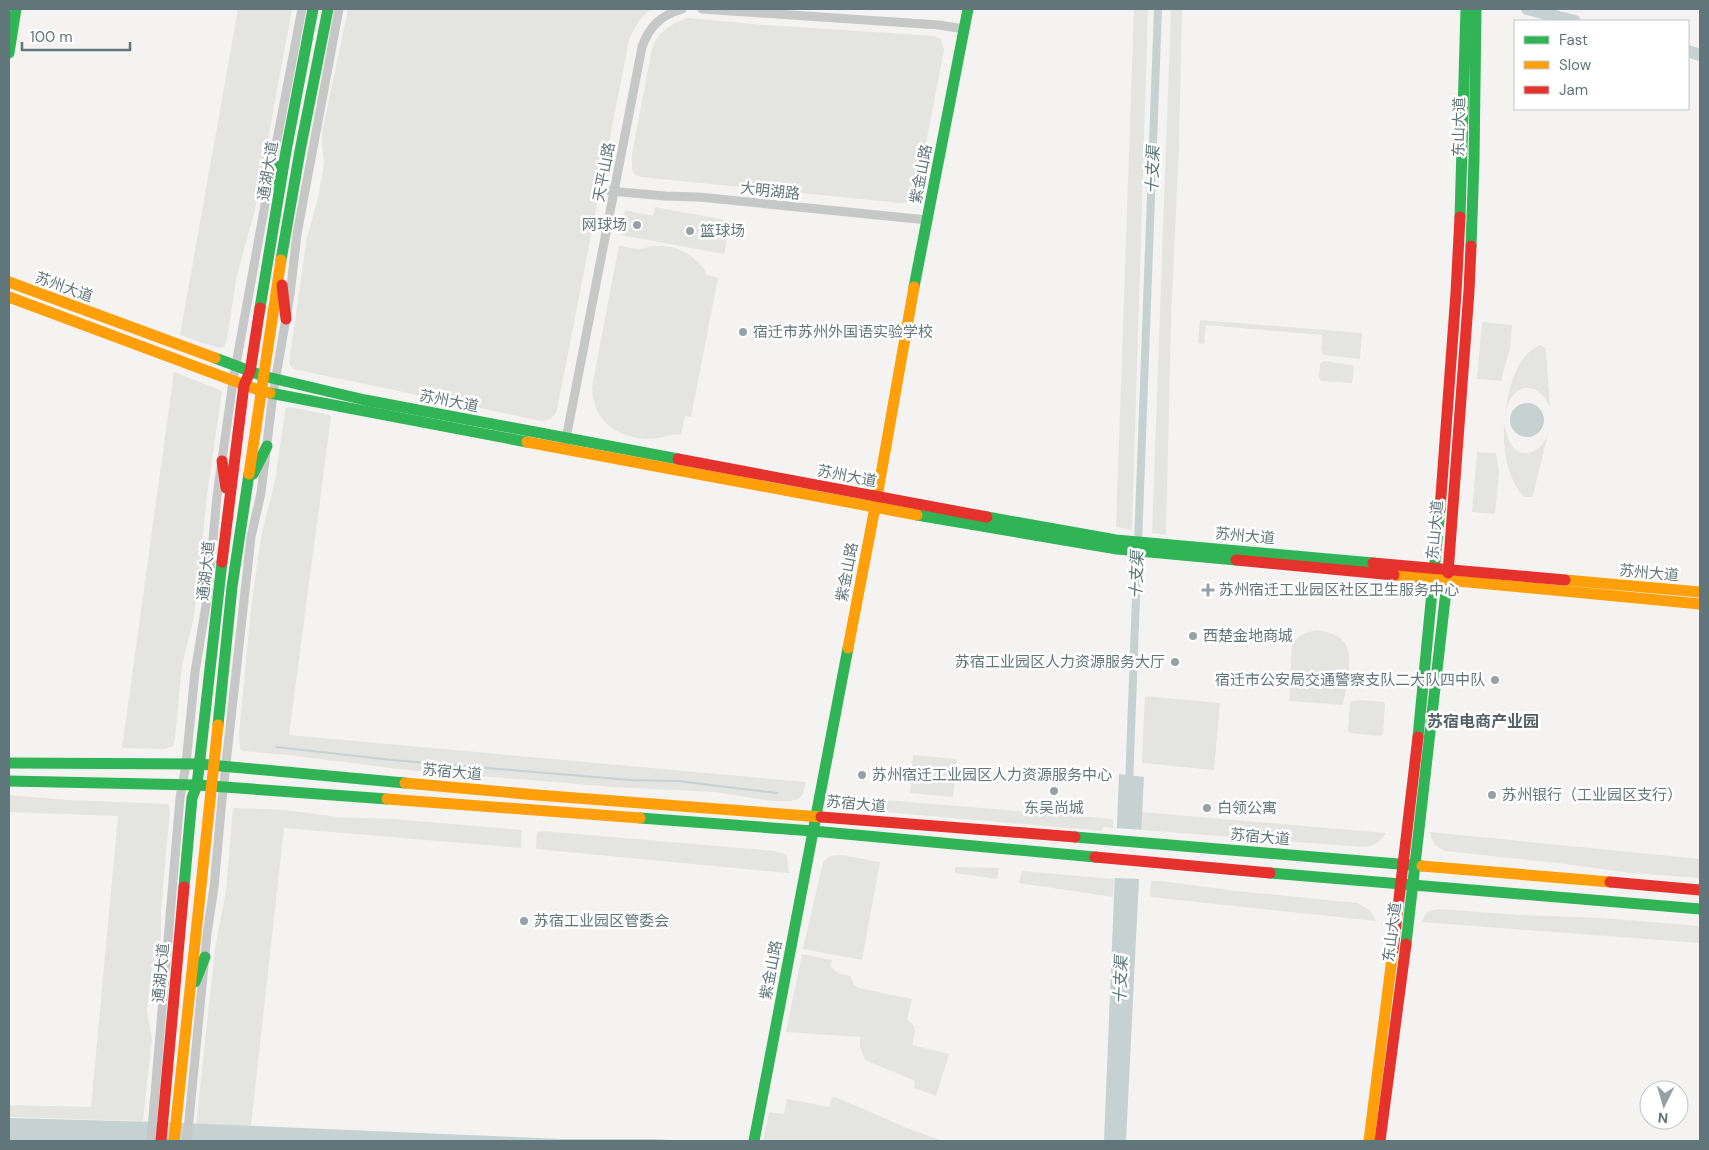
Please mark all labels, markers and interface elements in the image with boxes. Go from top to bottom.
scale bar [22,20,130,52]
legend [1514,20,1689,110]
text: 100 m [30,27,73,47]
text: Fast [1559,30,1588,50]
text: Slow [1559,55,1592,75]
text: Jam [1559,80,1588,100]
street label: 东山大道 [1448,97,1470,157]
street label: 通湖大道 [253,140,283,202]
street label: 天平山路 [588,141,620,203]
street label: 紫金山路 [905,143,937,205]
water label: 十支渠 [1141,144,1164,194]
street label: 大明湖路 [739,178,801,204]
place label: 网球场 [582,215,627,235]
marker: 网球场 [631,219,643,231]
place label: 篮球场 [700,221,745,241]
marker: 篮球场 [684,225,696,237]
street label: 苏州大道 [32,267,96,307]
place label: 宿迁市苏州外国语实验学校 [753,322,933,342]
marker: 宿迁市苏州外国语实验学校 [737,326,749,338]
street label: 苏州大道 [418,385,480,417]
street label: 苏州大道 [816,460,878,492]
street label: 东山大道 [1422,499,1448,561]
street label: 苏州大道 [1214,523,1276,549]
street label: 通湖大道 [193,540,219,602]
street label: 紫金山路 [831,541,863,603]
water label: 十支渠 [1125,549,1148,599]
street label: 苏州大道 [1618,560,1680,586]
place label: 苏州宿迁工业园区社区卫生服务中心 [1219,580,1459,600]
marker: 苏州宿迁工业园区社区卫生服务中心 [1201,583,1215,597]
place label: 西楚金地商城 [1203,626,1293,646]
marker: 西楚金地商城 [1187,630,1199,642]
place label: 苏宿工业园区人力资源服务大厅 [955,652,1165,672]
marker: 苏宿工业园区人力资源服务大厅 [1169,656,1181,668]
place label: 宿迁市公安局交通警察支队二大队四中队 [1215,670,1485,690]
marker: 宿迁市公安局交通警察支队二大队四中队 [1489,674,1501,686]
district label: 苏宿电商产业园 [1427,711,1539,732]
street label: 苏宿大道 [421,759,483,785]
place label: 苏州宿迁工业园区人力资源服务中心 [872,765,1112,785]
marker: 苏州宿迁工业园区人力资源服务中心 [856,769,868,781]
marker: 东吴尚城 [1048,785,1060,797]
place label: 苏州银行（工业园区支行） [1502,785,1682,805]
marker: 苏州银行（工业园区支行） [1486,789,1498,801]
street label: 苏宿大道 [825,791,887,817]
place label: 东吴尚城 [1024,798,1084,818]
place label: 白领公寓 [1217,798,1277,818]
marker: 白领公寓 [1201,802,1213,814]
street label: 苏宿大道 [1229,824,1291,850]
street label: 东山大道 [1378,901,1406,963]
place label: 苏宿工业园区管委会 [534,911,669,931]
marker: 苏宿工业园区管委会 [518,915,530,927]
street label: 紫金山路 [755,939,787,1001]
street label: 通湖大道 [148,942,174,1004]
water label: 十支渠 [1109,954,1132,1004]
north arrow [1639,1080,1689,1130]
text: N [1657,1109,1669,1127]

